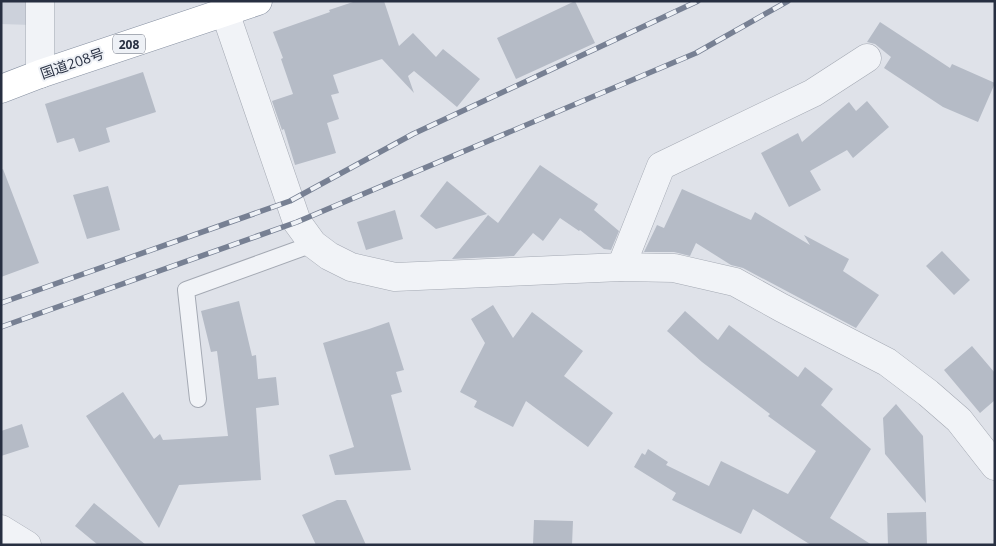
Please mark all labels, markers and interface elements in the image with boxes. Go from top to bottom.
road number: 208 [113,34,145,54]
street label: 国道208号 [38,43,106,83]

